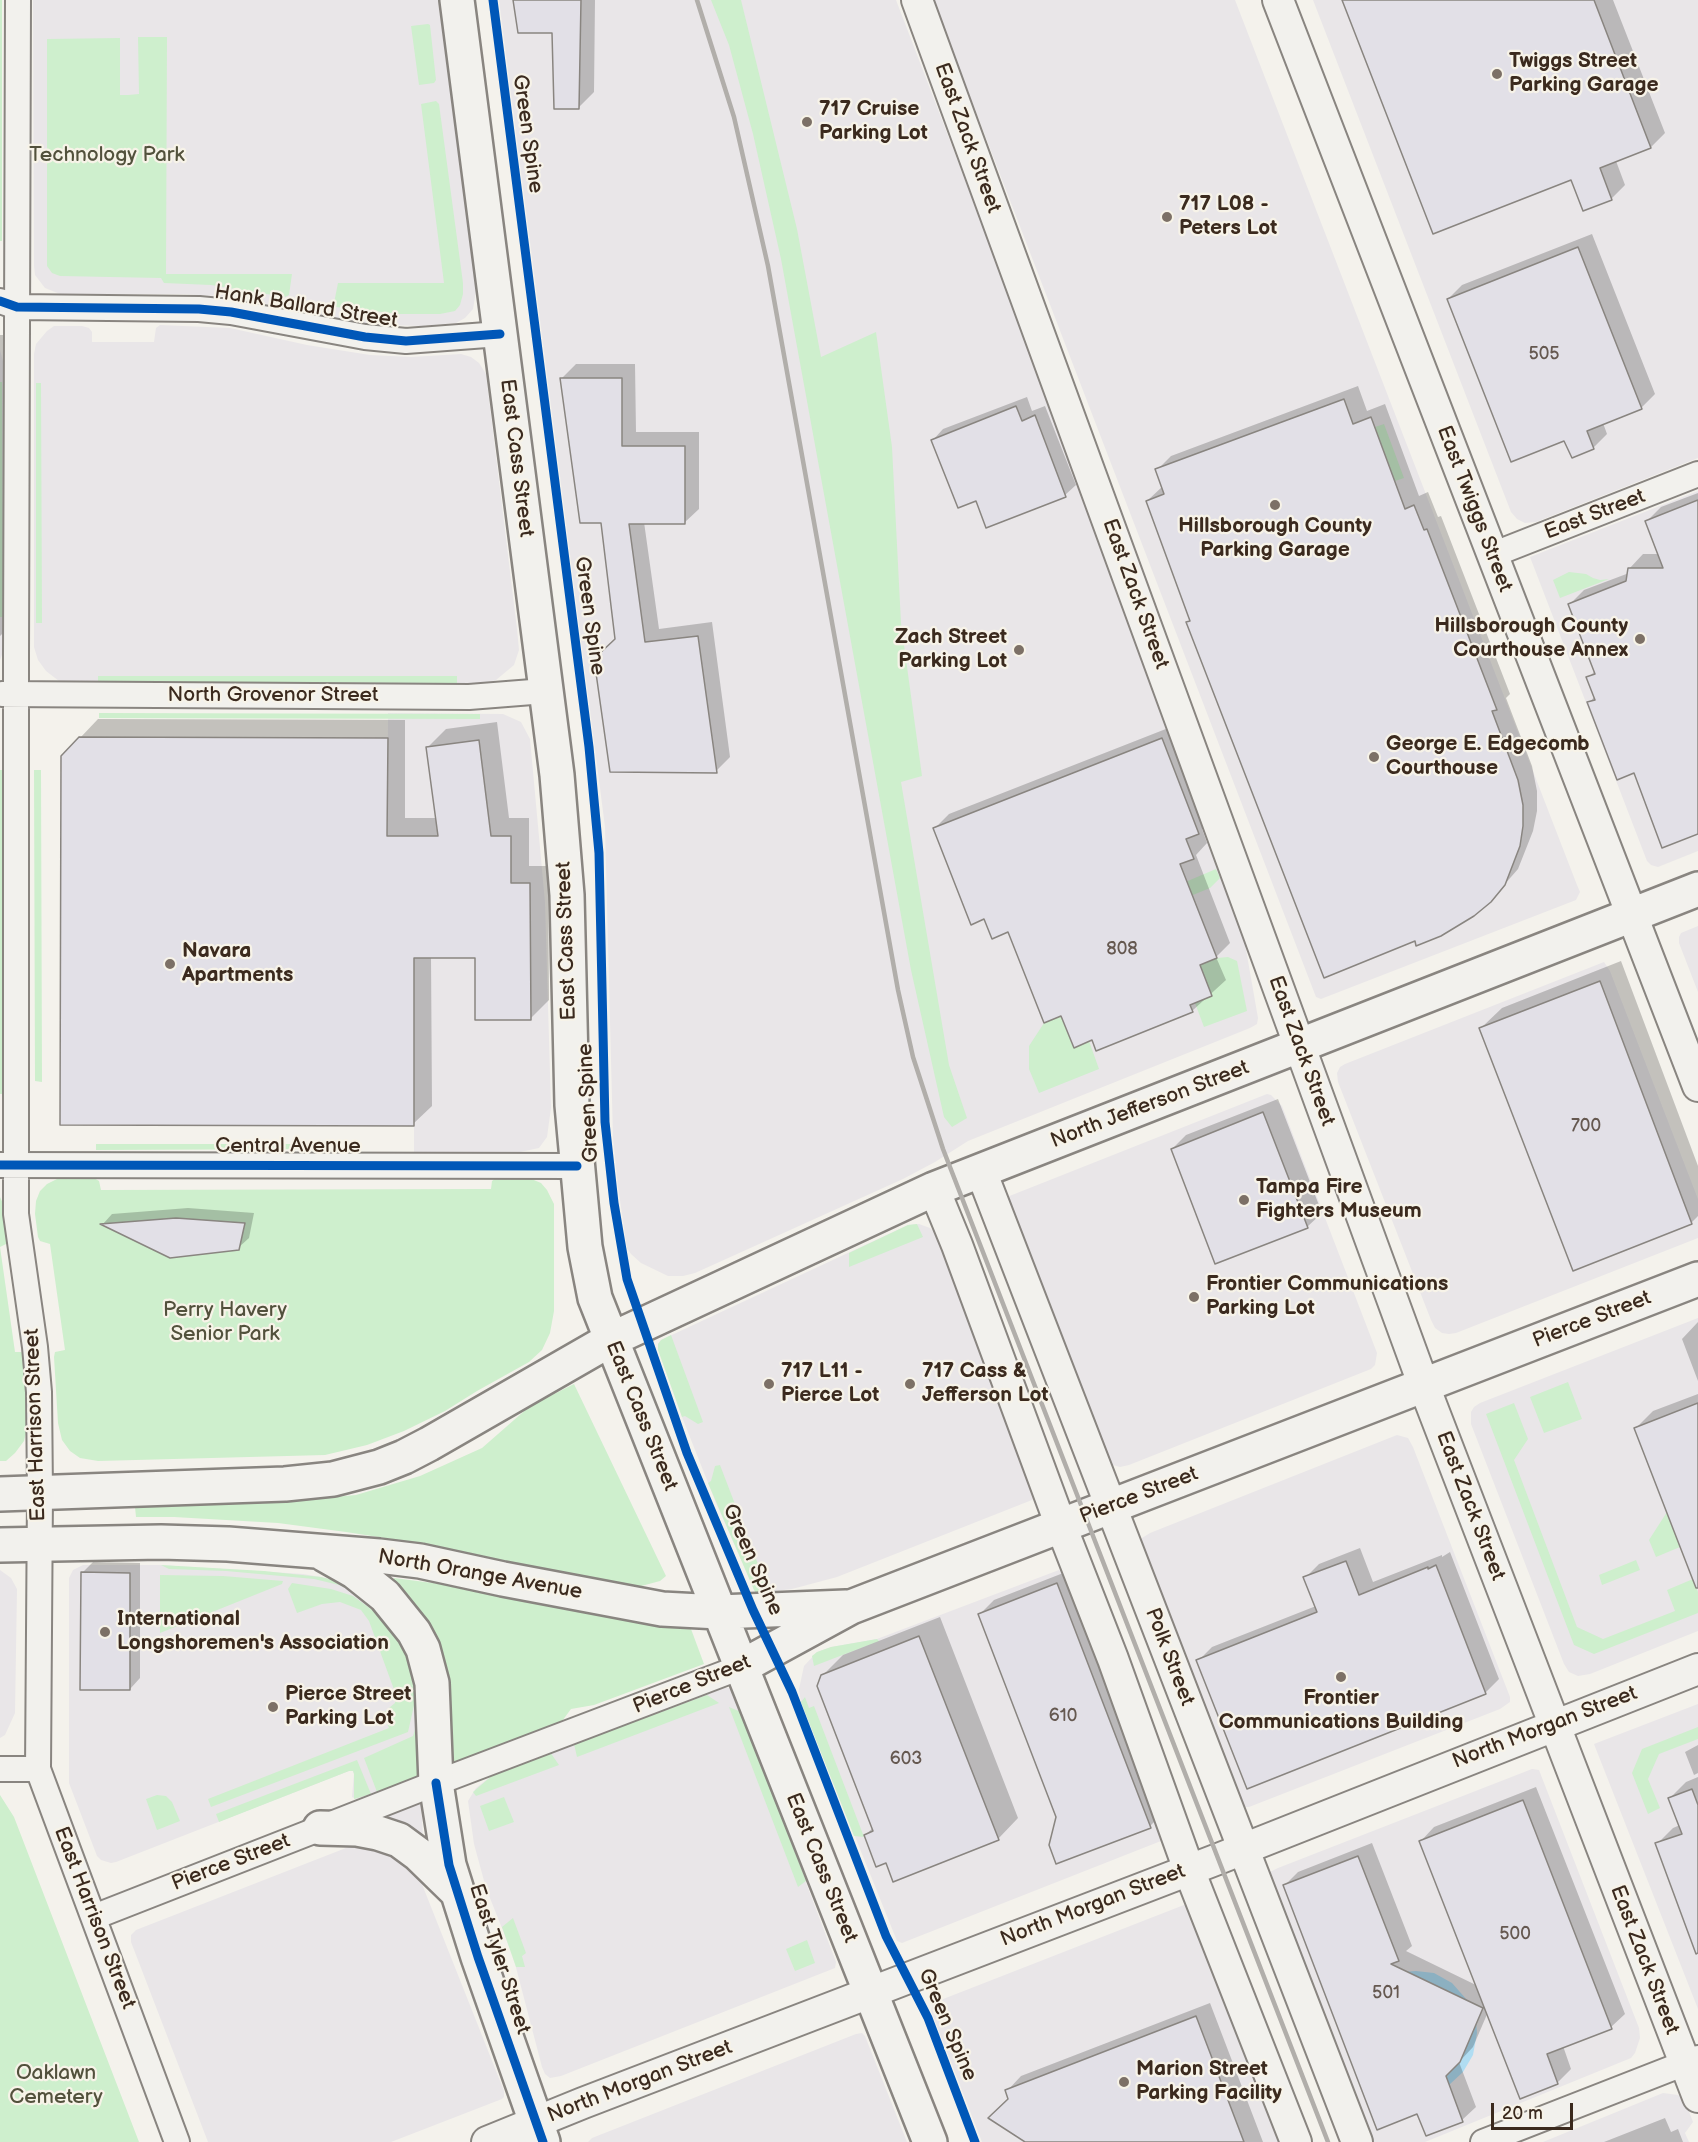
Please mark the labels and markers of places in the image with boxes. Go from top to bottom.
place label: Twiggs Street Parking Garage [1509,49,1658,99]
marker: Twiggs Street Parking Garage [1490,67,1504,81]
place label: 717 Cruise Parking Lot [819,97,928,147]
marker: 717 Cruise Parking Lot [800,115,814,129]
place label: 717 L08 - Peters Lot [1179,192,1277,242]
marker: 717 L08 - Peters Lot [1160,210,1174,224]
marker: Hillsborough County Parking Garage [1268,498,1282,512]
place label: Hillsborough County Parking Garage [1178,514,1372,564]
place label: Hillsborough County Courthouse Annex [1434,614,1628,664]
place label: Zach Street Parking Lot [895,625,1007,675]
marker: Hillsborough County Courthouse Annex [1633,632,1647,646]
marker: Zach Street Parking Lot [1012,643,1026,657]
place label: George E. Edgecomb Courthouse [1386,732,1589,782]
marker: George E. Edgecomb Courthouse [1367,750,1381,764]
place label: Navara Apartments [182,939,293,989]
marker: Navara Apartments [163,957,177,971]
place label: Tampa Fire Fighters Museum [1256,1175,1422,1225]
marker: Tampa Fire Fighters Museum [1237,1193,1251,1207]
place label: Frontier Communications Parking Lot [1206,1272,1448,1322]
marker: Frontier Communications Parking Lot [1187,1290,1201,1304]
place label: 717 L11 - Pierce Lot [781,1359,879,1409]
place label: 717 Cass & Jefferson Lot [922,1359,1048,1409]
marker: 717 L11 - Pierce Lot [762,1377,776,1391]
marker: 717 Cass & Jefferson Lot [903,1377,917,1391]
place label: International Longshoremen's Association [117,1607,389,1657]
marker: International Longshoremen's Association [98,1625,112,1639]
marker: Frontier Communications Building [1334,1670,1348,1684]
place label: Pierce Street Parking Lot [285,1682,411,1732]
place label: Frontier Communications Building [1219,1686,1463,1736]
marker: Pierce Street Parking Lot [266,1700,280,1714]
place label: Marion Street Parking Facility [1136,2057,1282,2107]
marker: Marion Street Parking Facility [1117,2075,1131,2089]

